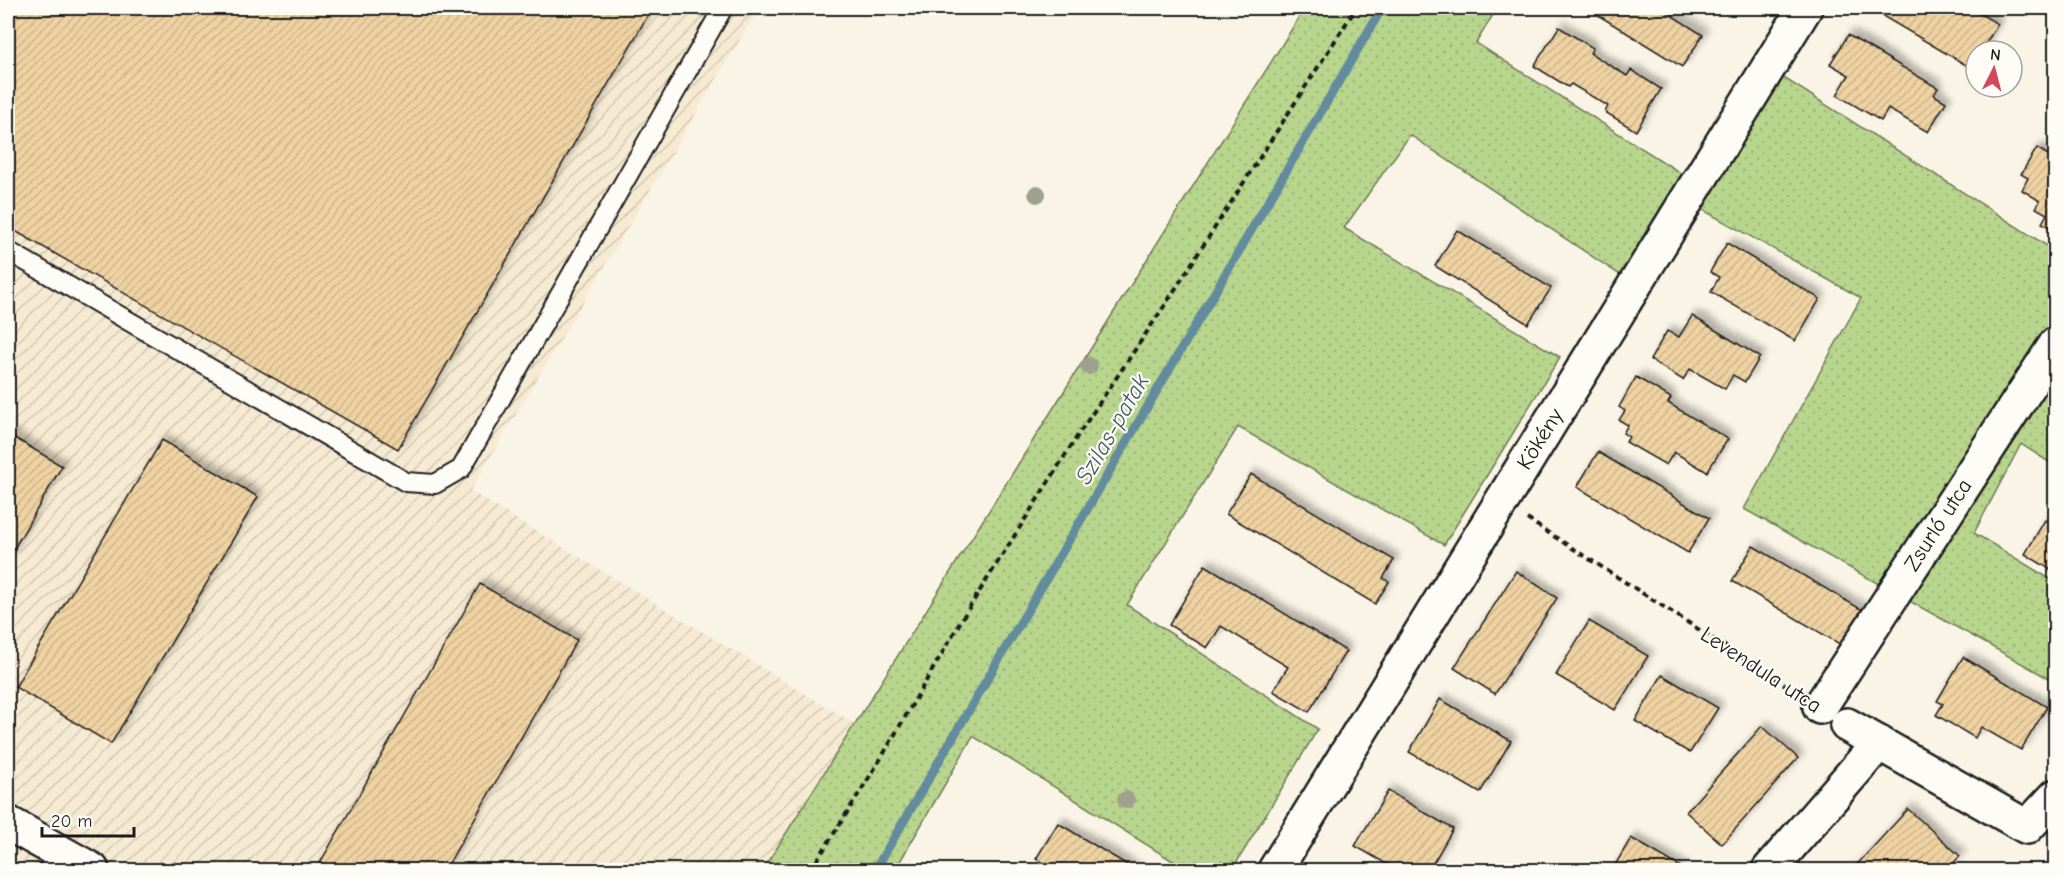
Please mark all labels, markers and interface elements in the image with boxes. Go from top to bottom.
north arrow [1964,39,2024,99]
text: N [1989,46,2002,65]
water label: Szilas-patak [1069,369,1155,489]
street label: Kökény [1511,403,1569,474]
street label: Zsurló utca [1899,474,1977,576]
street label: Levendula utca [1696,621,1826,719]
scale bar [42,800,134,838]
text: 20 m [51,811,92,832]

